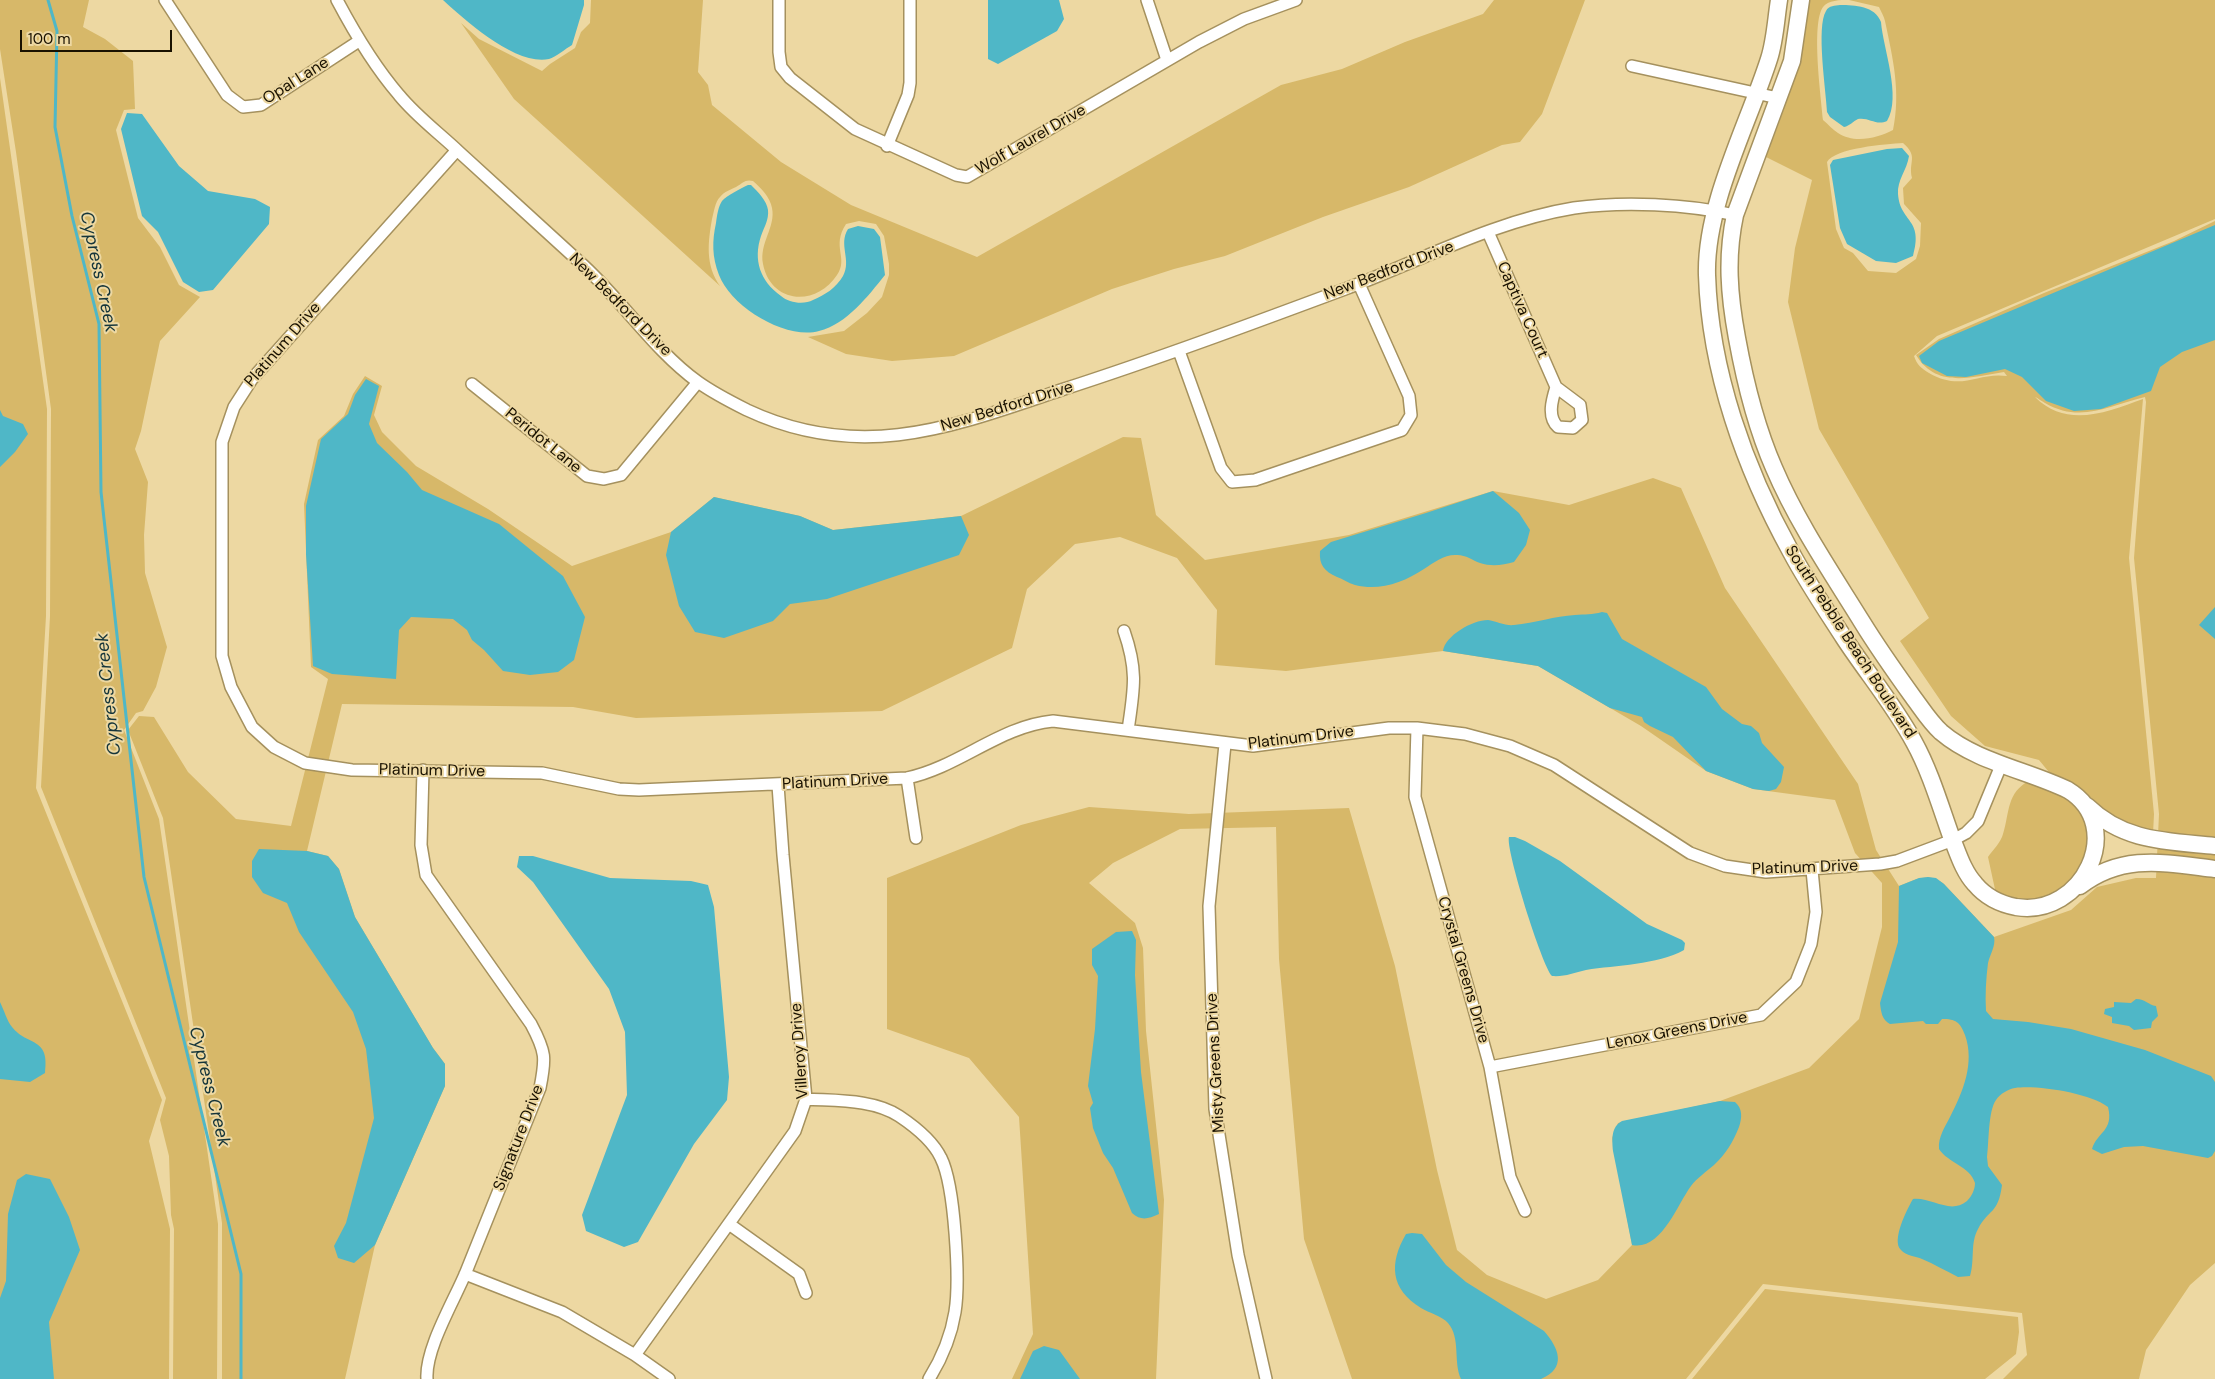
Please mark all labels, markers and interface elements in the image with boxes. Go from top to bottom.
scale bar [22,20,175,52]
text: 100 m [28,29,71,49]
street label: Opal Lane [259,53,333,109]
street label: Wolf Laurel Drive [972,101,1090,179]
water label: Cypress Creek [75,210,121,334]
street label: New Bedford Drive [1321,237,1457,305]
street label: New Bedford Drive [565,250,675,360]
street label: Captiva Court [1492,259,1552,361]
street label: Platinum Drive [241,299,325,391]
street label: New Bedford Drive [938,378,1076,436]
street label: Peridot Lane [501,404,585,478]
street label: South Pebble Beach Boulevard [1781,542,1919,742]
water label: Cypress Creek [92,632,126,756]
street label: Platinum Drive [1247,722,1355,754]
street label: Platinum Drive [379,760,485,782]
street label: Platinum Drive [781,770,889,794]
street label: Platinum Drive [1752,857,1858,879]
street label: Crystal Greens Drive [1433,894,1493,1046]
street label: Misty Greens Drive [1203,993,1229,1133]
street label: Villeroy Drive [787,1002,813,1100]
street label: Lenox Greens Drive [1605,1008,1749,1054]
water label: Cypress Creek [184,1025,234,1149]
street label: Signature Drive [490,1082,548,1194]

